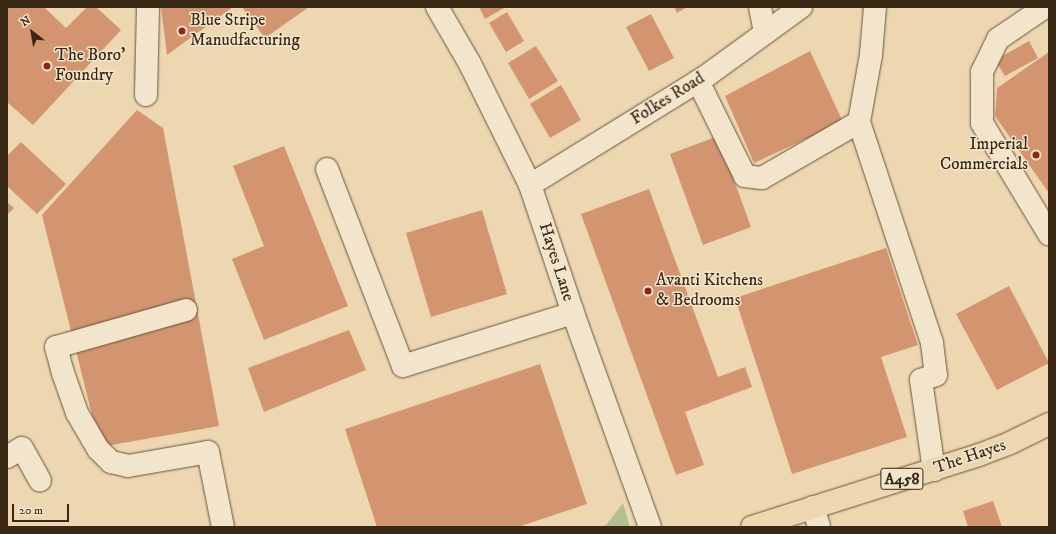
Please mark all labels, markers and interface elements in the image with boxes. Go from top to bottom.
place label: Blue Stripe Manudfacturing [190,11,300,51]
north arrow [12,12,52,52]
text: N [18,13,33,30]
marker: Blue Stripe Manudfacturing [177,26,187,36]
place label: The Boro' Foundry [55,46,125,86]
marker: The Boro' Foundry [42,61,52,71]
street label: Folkes Road [627,68,709,130]
place label: Imperial Commercials [940,135,1028,175]
marker: Imperial Commercials [1031,150,1041,160]
street label: Hayes Lane [534,220,578,304]
place label: Avanti Kitchens & Bedrooms [656,271,763,311]
marker: Avanti Kitchens & Bedrooms [643,286,653,296]
street label: The Hayes [931,435,1009,479]
road number: A458 [880,465,924,493]
scale bar [14,496,71,522]
text: 20 m [19,503,43,518]

